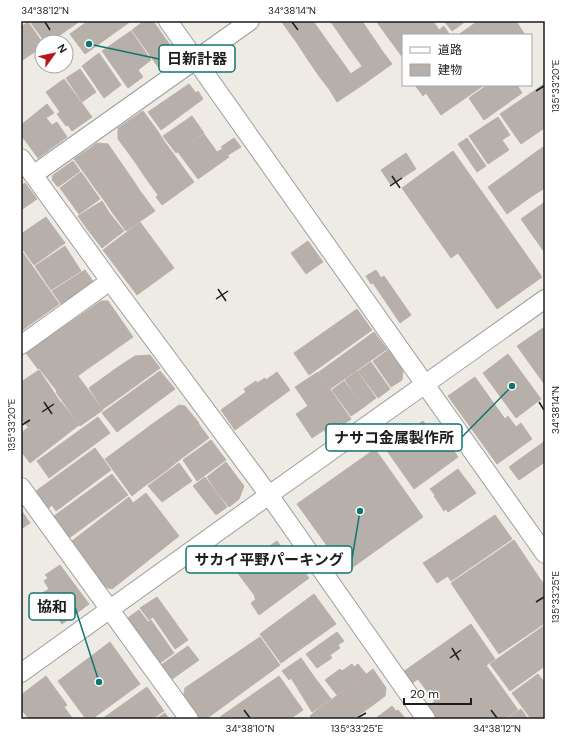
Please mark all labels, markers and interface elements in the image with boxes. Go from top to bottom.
text: 34°38'12"N [21,4,69,17]
text: 34°38'14"N [268,4,316,17]
north arrow [34,34,74,74]
legend [402,34,532,86]
text: N [54,41,70,56]
text: 道路 [438,42,462,58]
callout: 日新計器 [159,45,235,72]
text: 日新計器 [167,49,228,69]
text: 135°33'20"E [549,59,562,113]
text: 建物 [438,62,462,78]
text: 34°38'14"N [549,386,562,434]
text: 135°33'20"E [5,398,18,452]
callout: ナサコ金属製作所 [326,424,462,451]
text: ナサコ金属製作所 [334,428,454,448]
callout: サカイ平野パーキング [186,546,352,573]
text: サカイ平野パーキング [194,550,344,570]
text: 135°33'25"E [549,571,562,623]
callout: 協和 [29,593,75,620]
text: 協和 [37,597,67,617]
scale bar [404,680,471,706]
text: 20 m [410,686,439,702]
text: 34°38'10"N [226,722,274,735]
text: 135°33'25"E [331,722,383,735]
text: 34°38'12"N [473,722,521,735]

